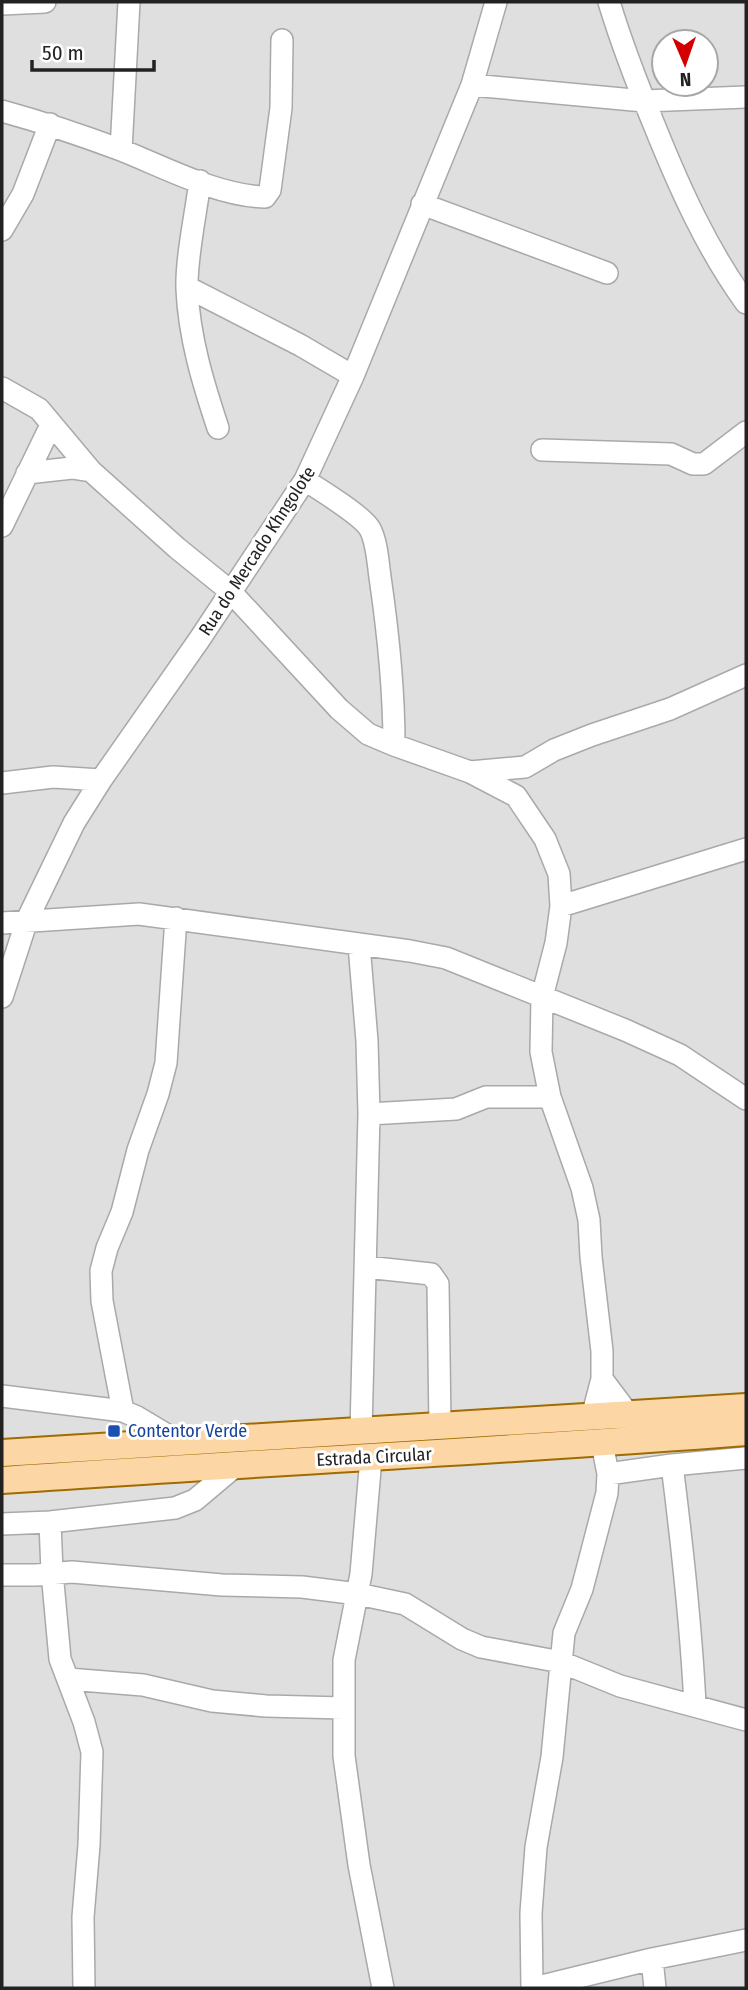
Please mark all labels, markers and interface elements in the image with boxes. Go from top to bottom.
scale bar [32,28,154,72]
north arrow [650,28,720,98]
text: 50 m [42,40,84,66]
text: N [679,68,692,91]
street label: Rua do Mercado Khngolote [194,462,320,640]
place label: Contentor Verde [128,1420,247,1442]
marker: Contentor Verde [106,1423,122,1439]
street label: Estrada Circular [316,1443,433,1471]

